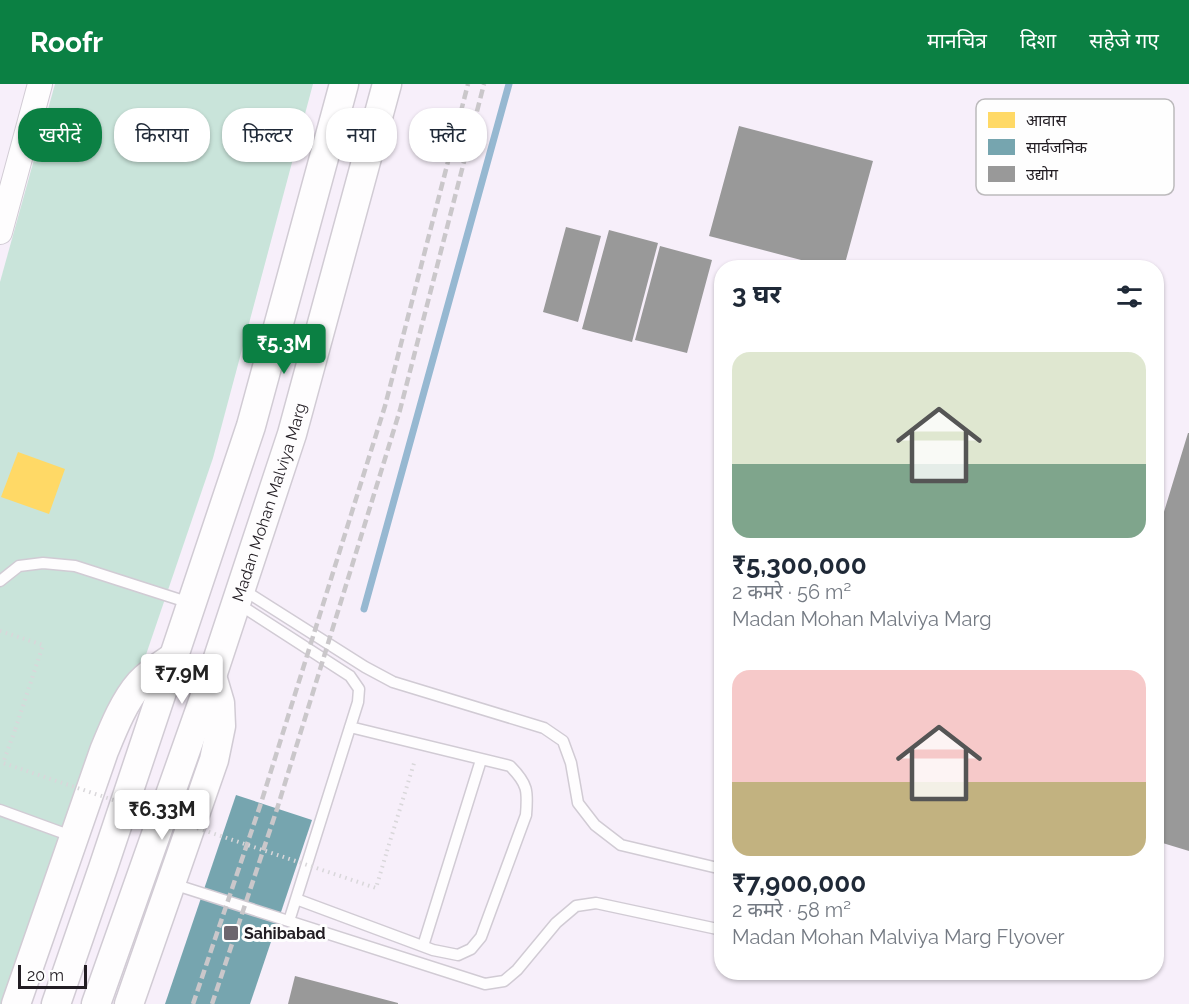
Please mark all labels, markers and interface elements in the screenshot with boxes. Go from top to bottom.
text: Roofr [30,26,103,59]
text: मानचित्र [927,28,987,53]
text: दिशा [1020,28,1056,53]
text: सहेजे गए [1089,28,1159,53]
legend [976,99,1174,195]
chip: खरीदें [18,108,102,162]
chip: किराया [114,108,210,162]
chip: फ़िल्टर [222,108,314,162]
chip: नया [326,108,397,162]
chip: फ़्लैट [409,108,487,162]
text: आवास [1026,111,1067,130]
text: सार्वजनिक [1026,138,1088,157]
text: उद्योग [1026,165,1059,184]
text: 3 घर [732,279,781,309]
icon: filters [1113,280,1146,313]
pin: ₹5.3M [242,324,326,375]
text: ₹5.3M [257,331,311,355]
icon: home [885,391,993,499]
street label: Madan Mohan Malviya Marg [228,401,310,604]
text: ₹5,300,000 [732,550,867,580]
text: 2 कमरे · 56 m² [732,580,851,604]
text: Madan Mohan Malviya Marg [732,607,992,631]
pin: ₹7.9M [140,654,224,705]
text: ₹7.9M [155,661,209,685]
icon: home [885,709,993,817]
pin: ₹6.33M [113,790,211,841]
text: ₹6.33M [129,797,195,821]
text: ₹7,900,000 [732,868,866,898]
text: 2 कमरे · 58 m² [732,898,851,922]
marker: Sahibabad [222,924,240,942]
place label: Sahibabad [244,924,326,943]
text: Madan Mohan Malviya Marg Flyover [732,925,1065,949]
scale bar [18,962,87,990]
text: 20 m [27,966,64,985]

